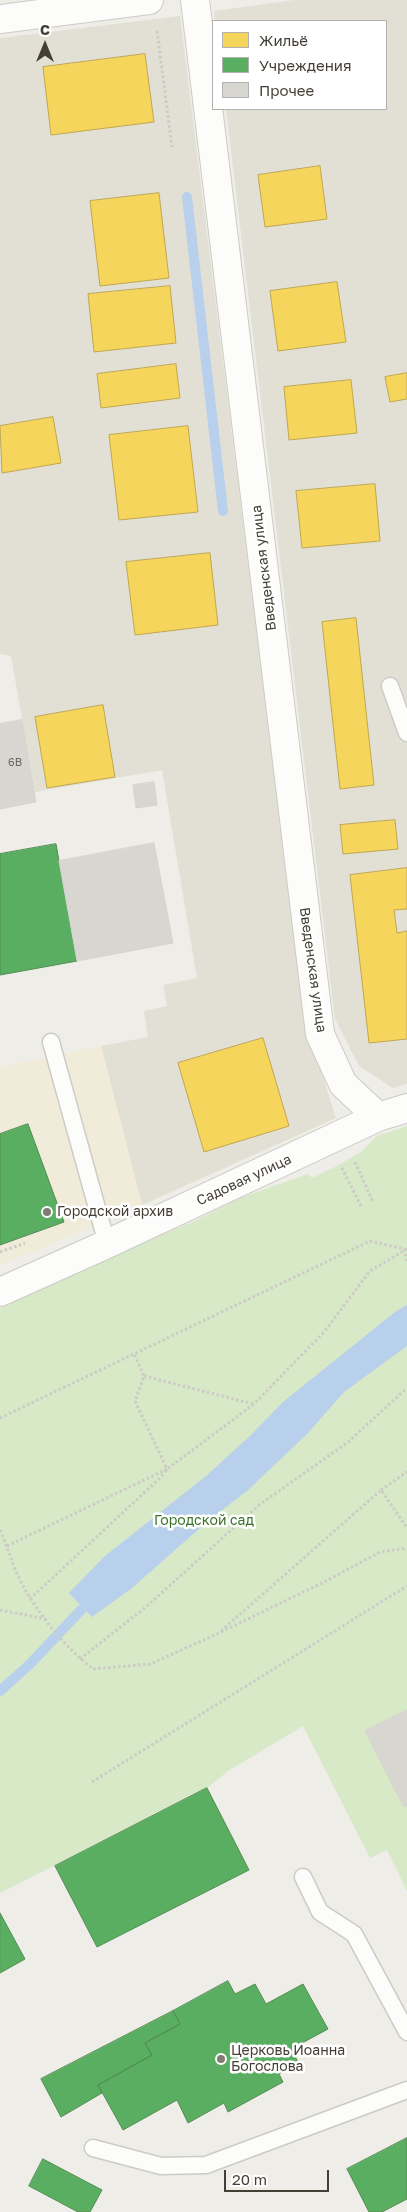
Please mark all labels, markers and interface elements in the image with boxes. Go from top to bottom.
north arrow [20,20,70,70]
legend [212,20,387,110]
text: С [40,21,50,38]
text: Жильё [259,31,308,49]
text: Учреждения [259,56,351,74]
text: Прочее [259,81,314,99]
street label: Введенская улица [248,504,280,632]
house number: 6В [8,756,22,770]
street label: Введенская улица [296,906,330,1034]
street label: Садовая улица [194,1151,294,1209]
place label: Городской архив [57,1204,173,1220]
marker: Городской архив [41,1206,53,1218]
park label: Городской сад [154,1513,254,1529]
place label: Церковь Иоанна Богослова [231,2043,345,2076]
marker: Церковь Иоанна Богослова [215,2053,227,2065]
scale bar [227,2160,332,2192]
text: 20 m [232,2170,267,2188]

